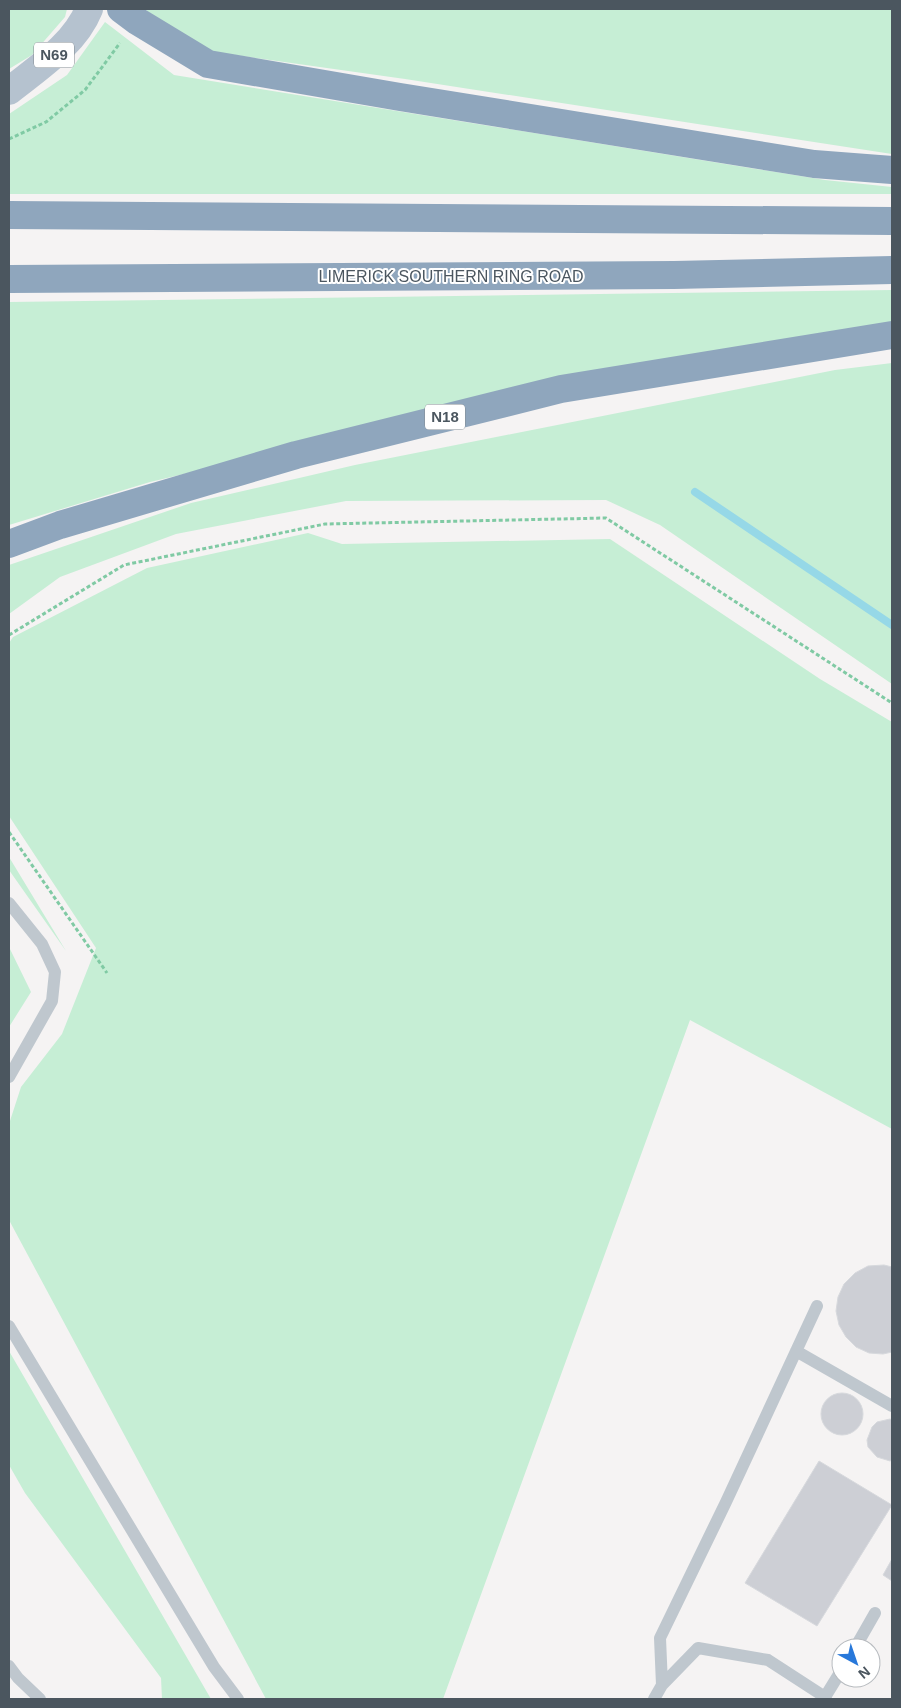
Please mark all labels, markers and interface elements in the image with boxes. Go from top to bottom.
road number: N69 [34,42,74,68]
street label: LIMERICK SOUTHERN RING ROAD [319,268,583,285]
road number: N18 [425,404,465,430]
north arrow [831,1638,881,1688]
text: N [855,1664,873,1682]

